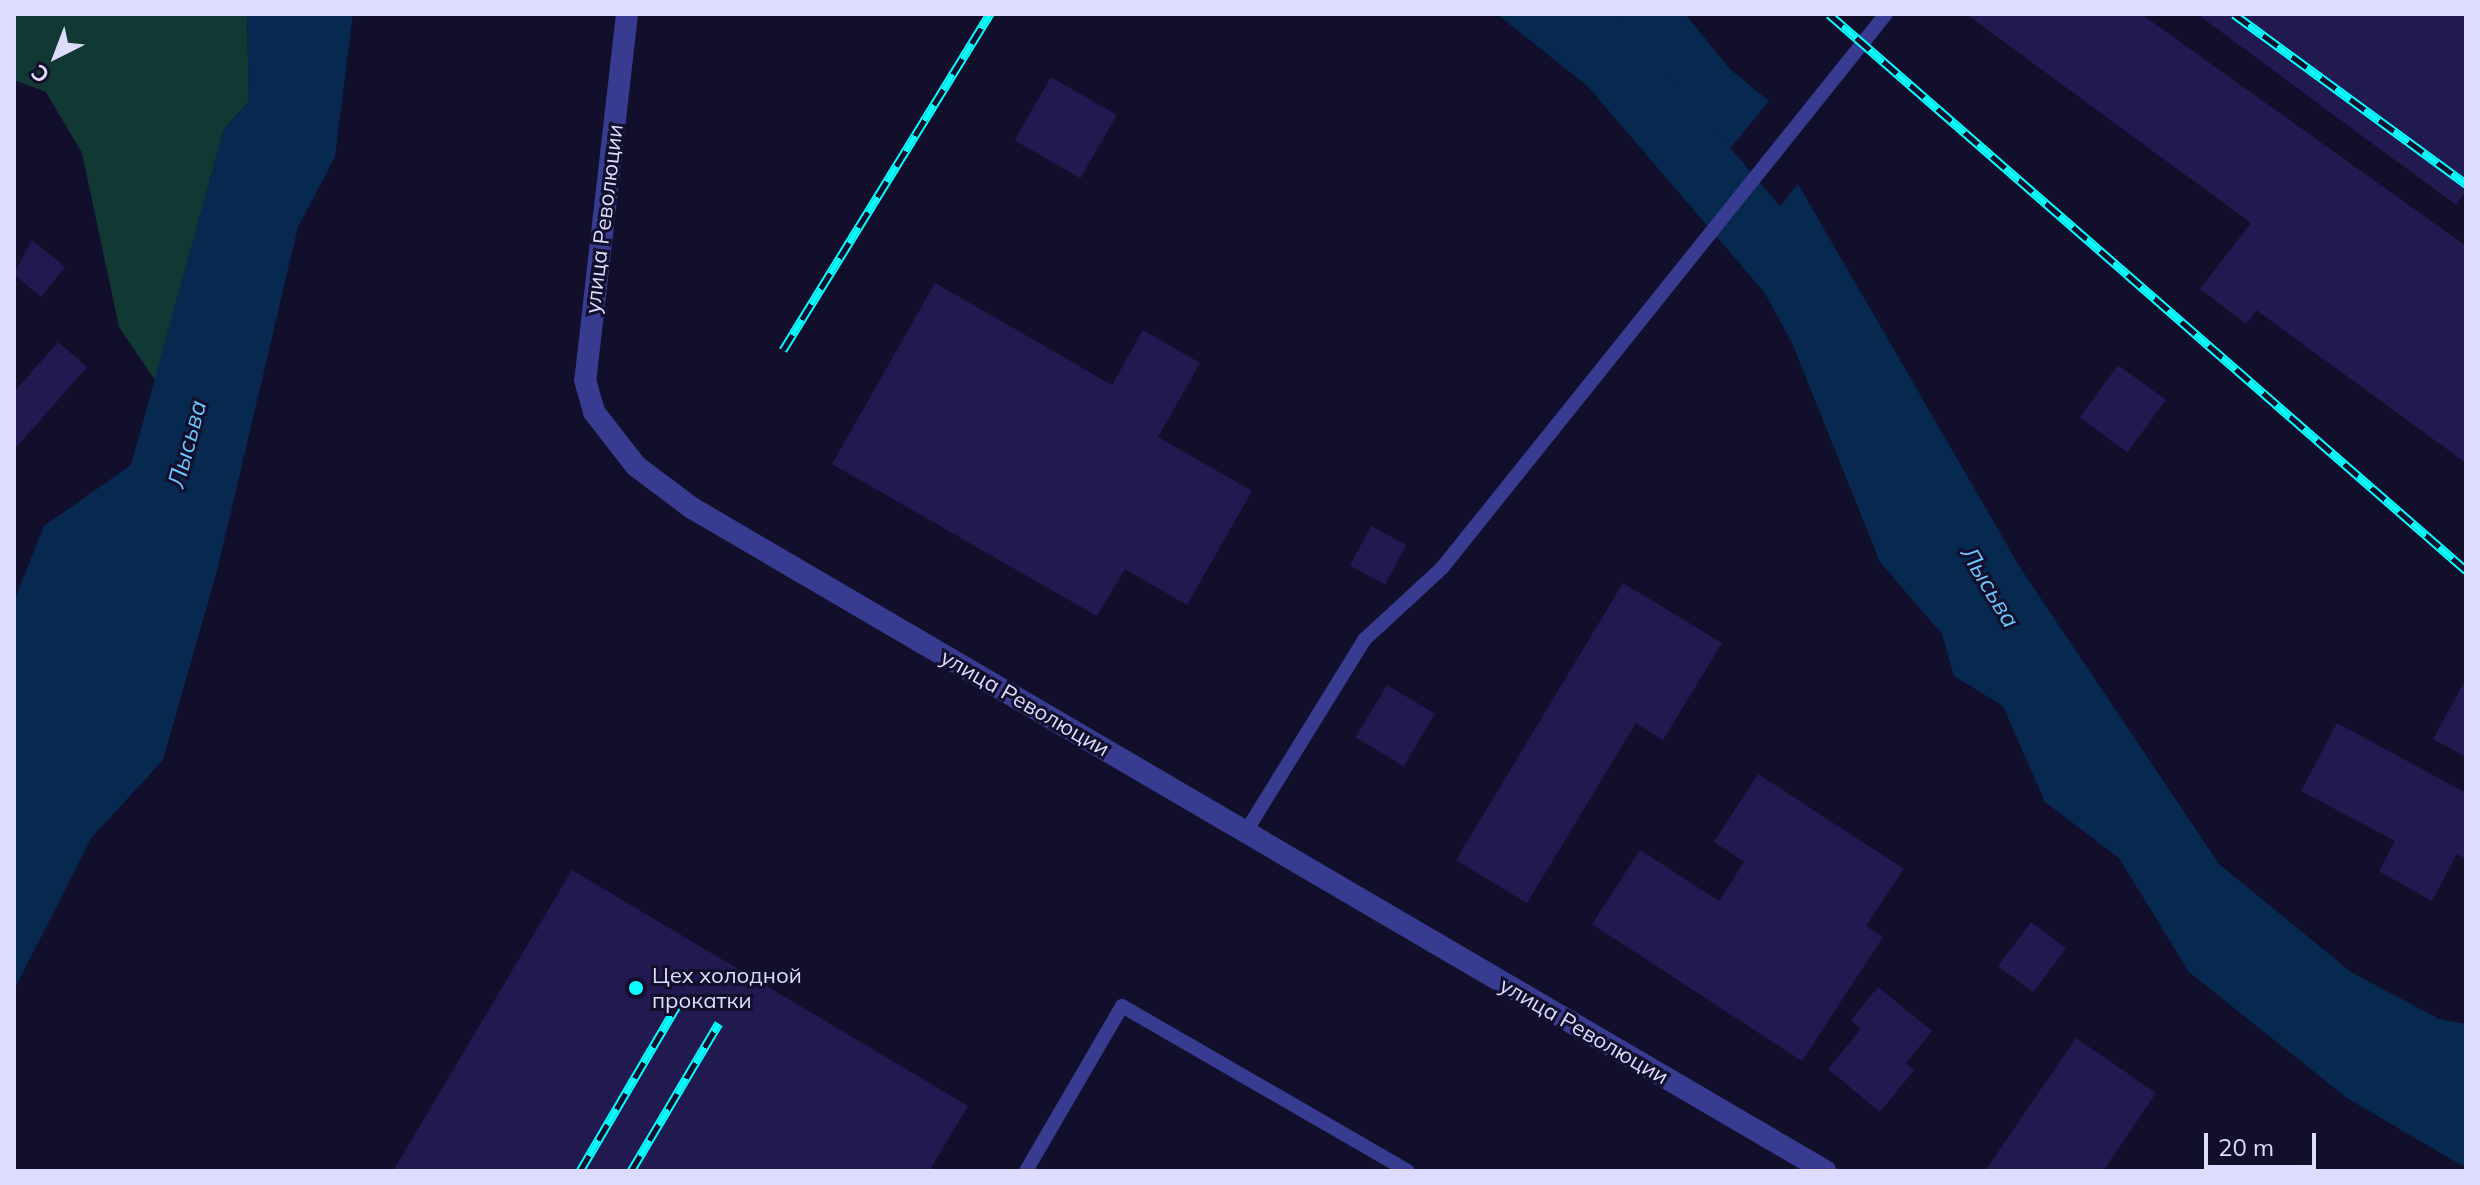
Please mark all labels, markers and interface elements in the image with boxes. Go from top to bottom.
north arrow [16,16,96,96]
text: С [25,58,55,89]
street label: улица Революции [579,123,629,315]
water label: Лысьва [162,397,212,491]
water label: Лысьва [1955,541,2025,633]
street label: улица Революции [936,644,1114,762]
place label: Цех холодной прокатки [652,962,802,1014]
street label: улица Революции [1495,972,1673,1090]
marker: Цех холодной прокатки [627,979,645,997]
scale bar [2208,1117,2320,1167]
text: 20 m [2218,1132,2274,1162]

